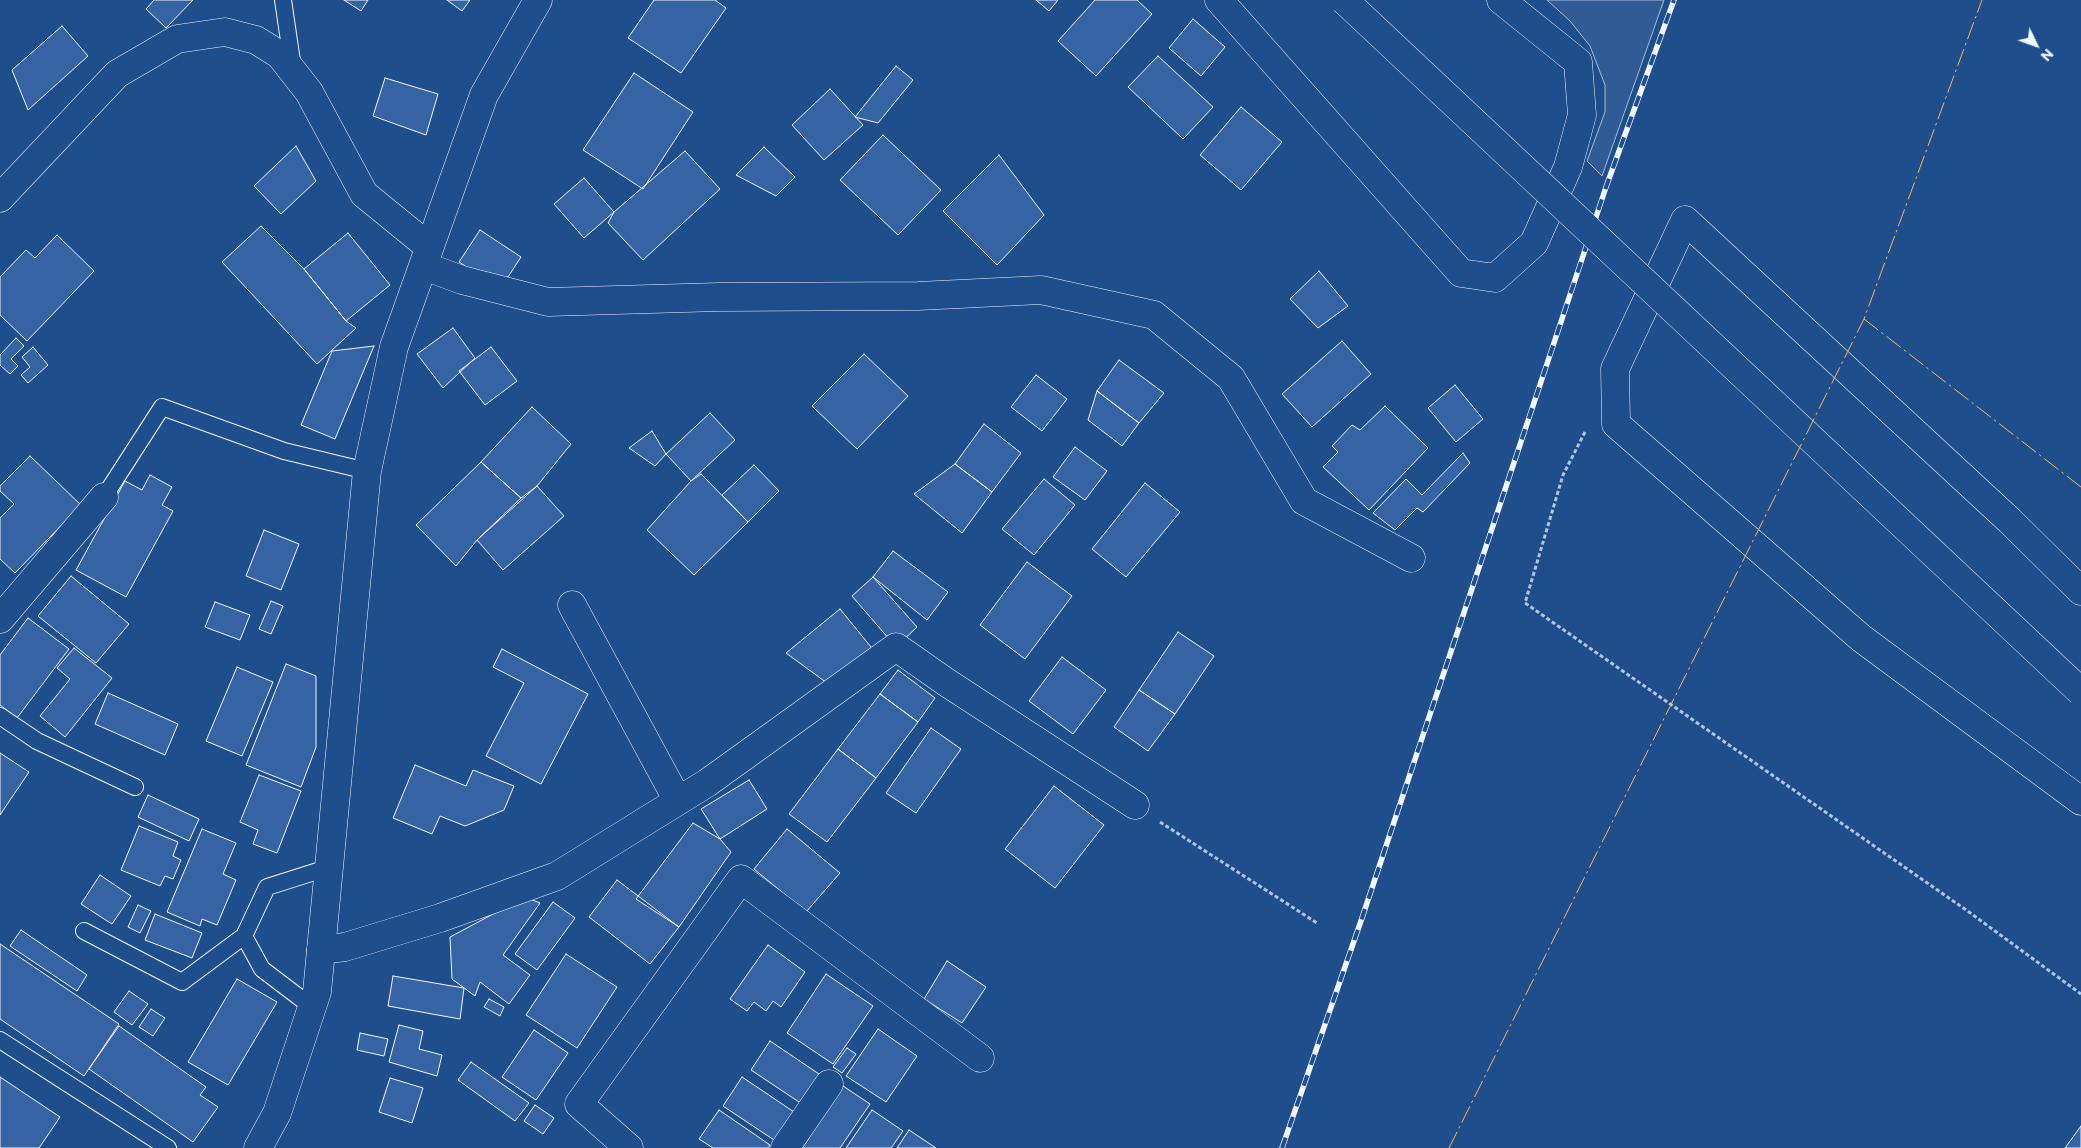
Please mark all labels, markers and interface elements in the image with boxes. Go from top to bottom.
north arrow [2011,20,2061,70]
text: N [2038,46,2057,65]

